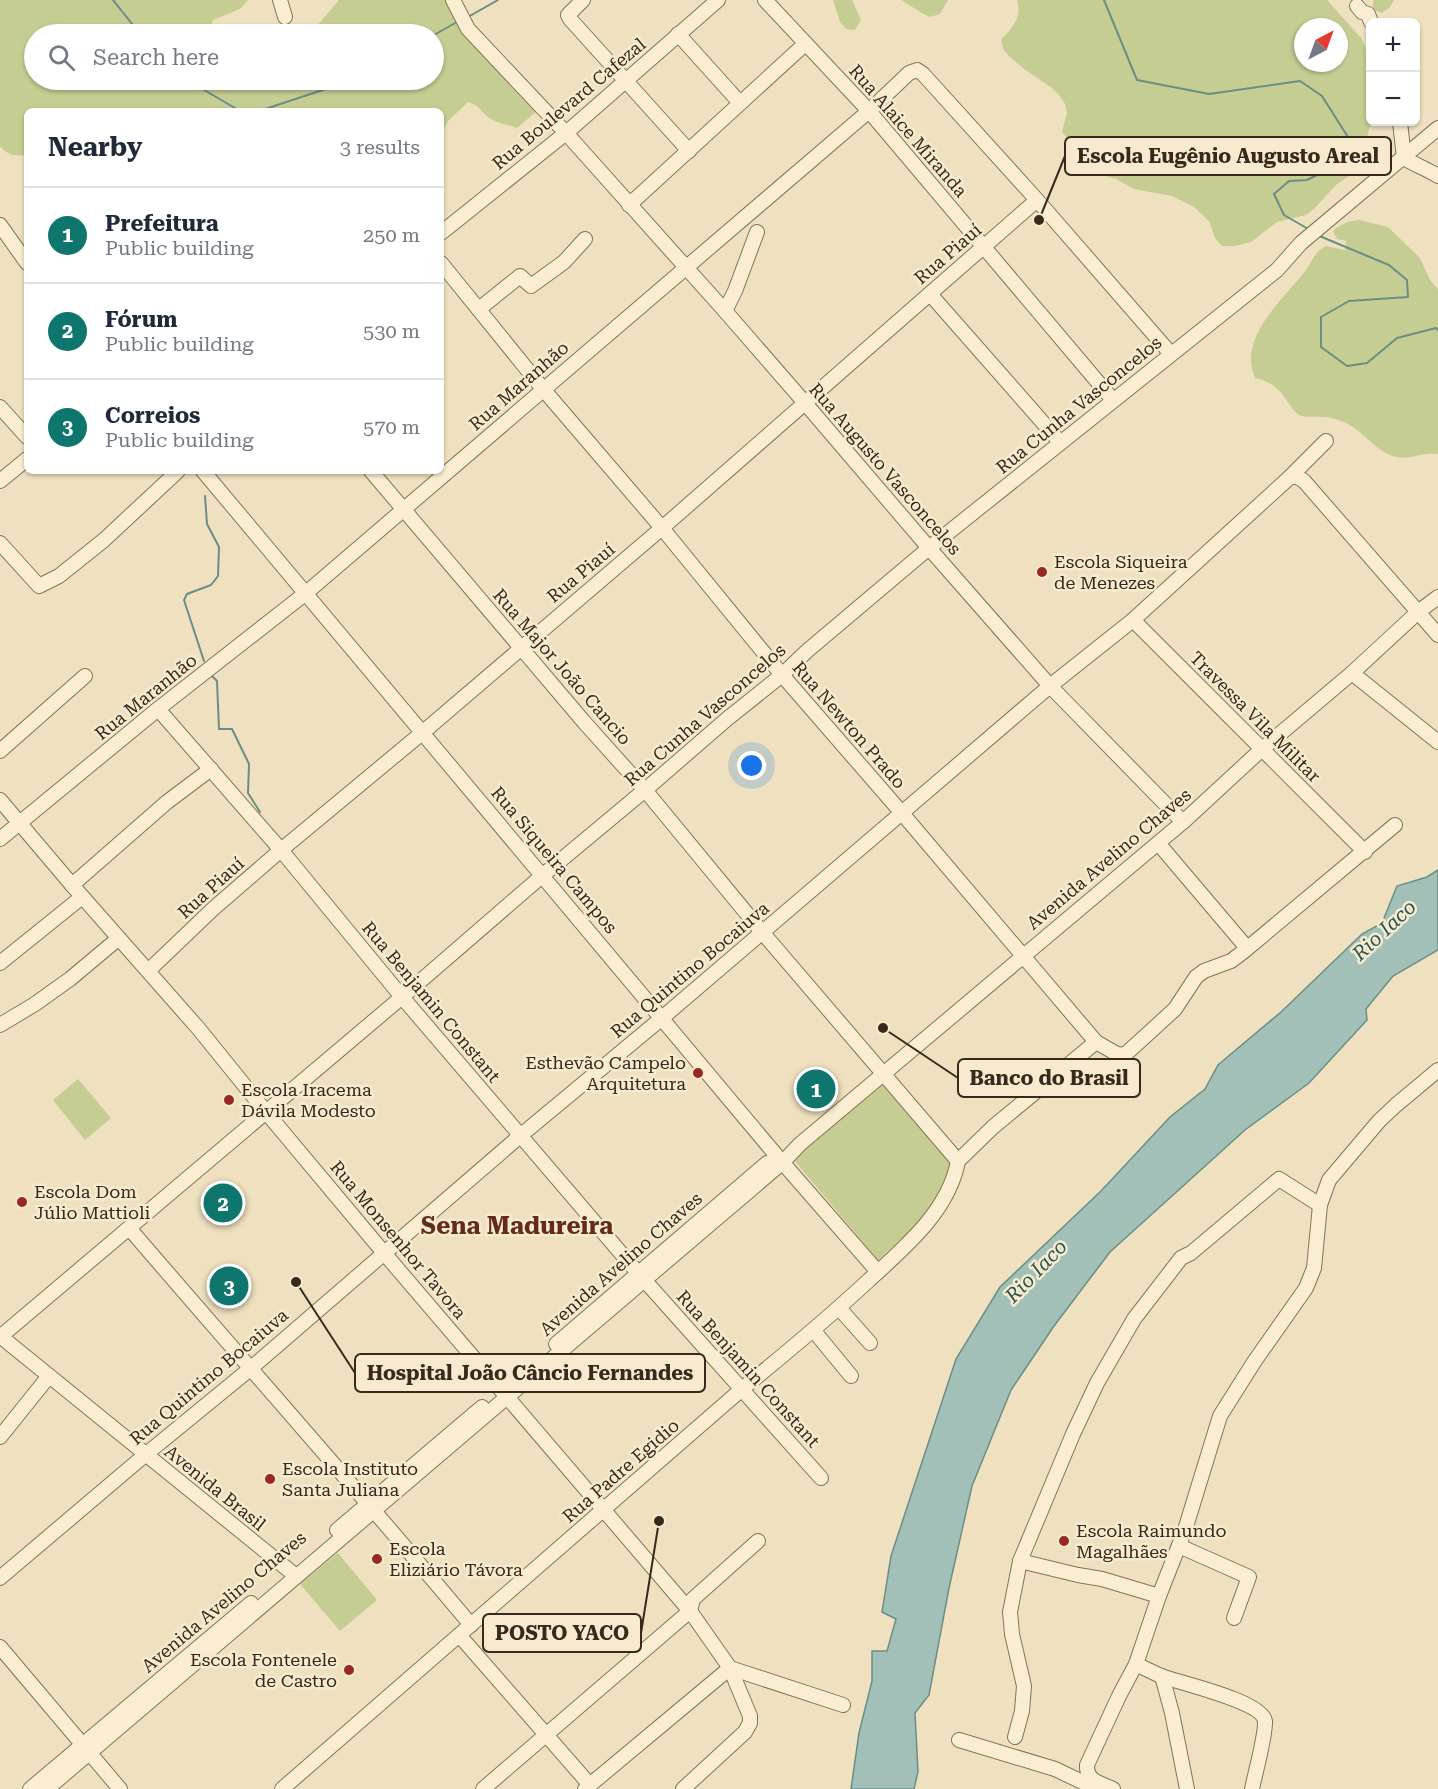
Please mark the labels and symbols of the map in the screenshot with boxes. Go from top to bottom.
north arrow [1294,18,1348,72]
street label: Rua Boulevard Cafezal [488,33,650,174]
street label: Rua Alaice Miranda [845,60,972,201]
callout: Escola Eugênio Augusto Areal [1065,137,1391,175]
text: Escola Eugênio Augusto Areal [1077,144,1379,168]
street label: Rua Piauí [910,219,986,288]
street label: Rua Cunha Vasconcelos [992,331,1166,478]
street label: Rua Maranhão [465,337,573,435]
street label: Rua Augusto Vasconcelos [805,378,966,559]
street label: Rua Piauí [543,538,619,607]
place label: Escola Siqueira de Menezes [1054,551,1188,593]
marker: Escola Siqueira de Menezes [1035,565,1049,579]
street label: Rua Major João Cancio [489,584,636,749]
street label: Rua Cunha Vasconcelos [620,639,789,790]
street label: Travessa Vila Militar [1186,647,1325,786]
street label: Rua Maranhão [91,649,201,744]
street label: Rua Newton Prado [788,657,910,793]
your location [737,751,766,780]
street label: Rua Siqueira Campos [487,782,622,937]
street label: Avenida Avelino Chaves [1022,784,1195,933]
street label: Rua Piauí [173,852,248,923]
water label: Rio Iaco [1346,895,1421,966]
street label: Rua Quintino Bocaiuva [606,897,773,1042]
street label: Rua Benjamin Constant [358,917,505,1087]
place label: Esthevão Campelo Arquitetura [525,1052,686,1094]
callout: Banco do Brasil [958,1059,1140,1097]
marker: Esthevão Campelo Arquitetura [691,1066,705,1080]
pin: 1 [796,1066,836,1112]
text: Banco do Brasil [970,1066,1129,1090]
place label: Escola Iracema Dávila Modesto [241,1079,376,1121]
marker: Escola Iracema Dávila Modesto [222,1093,236,1107]
street label: Rua Monsenhor Tavora [326,1156,471,1323]
pin: 2 [204,1180,242,1226]
place label: Escola Dom Júlio Mattioli [34,1181,151,1223]
street label: Avenida Avelino Chaves [535,1188,706,1340]
marker: Escola Dom Júlio Mattioli [15,1195,29,1209]
district label: Sena Madureira [421,1212,613,1240]
water label: Rio Iaco [999,1235,1072,1308]
pin: 3 [210,1264,248,1308]
street label: Rua Benjamin Constant [672,1286,824,1452]
street label: Rua Quintino Bocaiuva [125,1304,292,1449]
callout: Hospital João Câncio Fernandes [355,1354,705,1392]
text: Hospital João Câncio Fernandes [367,1361,693,1385]
street label: Rua Padre Egidio [558,1414,683,1527]
street label: Avenida Brasil [160,1440,270,1535]
place label: Escola Instituto Santa Juliana [282,1458,418,1500]
marker: Escola Instituto Santa Juliana [263,1472,277,1486]
place label: Escola Raimundo Magalhães [1076,1520,1227,1562]
street label: Avenida Avelino Chaves [137,1527,310,1676]
marker: Escola Raimundo Magalhães [1057,1534,1071,1548]
place label: Escola Eliziário Távora [389,1538,523,1580]
marker: Escola Eliziário Távora [370,1552,384,1566]
callout: POSTO YACO [483,1614,641,1652]
text: POSTO YACO [495,1621,629,1645]
place label: Escola Fontenele de Castro [190,1649,337,1691]
marker: Escola Fontenele de Castro [342,1663,356,1677]

